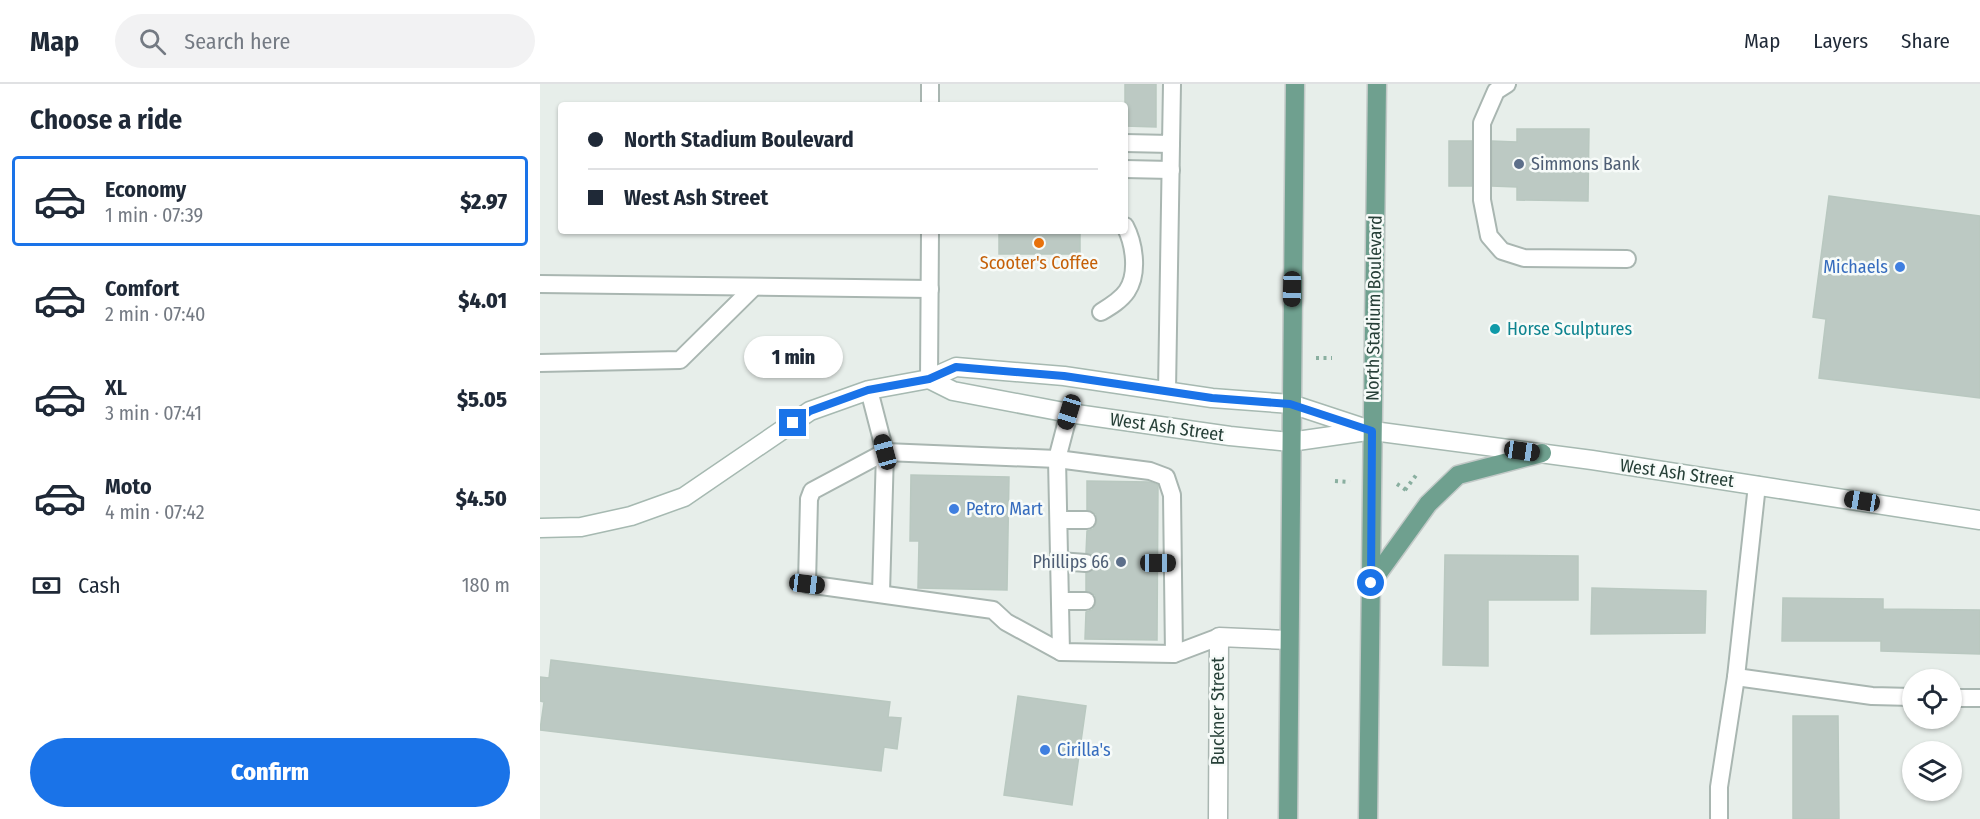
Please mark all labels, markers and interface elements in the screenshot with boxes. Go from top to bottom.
search box [115,14,535,68]
text: Map [30,25,79,58]
icon: search [136,25,169,58]
text: Search here [184,28,290,55]
text: Map [1744,28,1780,54]
text: Layers [1813,28,1868,54]
text: Share [1901,28,1950,54]
text: Choose a ride [30,104,182,136]
text: North Stadium Boulevard [624,126,854,153]
place label: Simmons Bank [1531,153,1640,175]
marker: Simmons Bank [1512,157,1526,171]
icon: car [33,174,87,228]
text: Economy [105,176,186,203]
text: West Ash Street [624,184,768,211]
text: $2.97 [460,188,507,215]
text: 1 min · 07:39 [105,203,203,227]
street label: North Stadium Boulevard [1361,215,1387,401]
marker: Scooter's Coffee [1032,236,1046,250]
place label: Scooter's Coffee [980,252,1098,274]
place label: Michaels [1823,256,1888,278]
marker: Michaels [1893,260,1907,274]
car [1283,271,1301,307]
icon: car [33,273,87,327]
text: Comfort [105,275,179,302]
text: $4.01 [458,287,507,314]
text: 2 min · 07:40 [105,302,206,326]
place label: Horse Sculptures [1507,318,1632,340]
marker: Horse Sculptures [1488,322,1502,336]
callout: 1 min [744,336,842,378]
text: 1 min [772,345,815,369]
icon: car [33,372,87,426]
text: XL [105,374,127,401]
text: $5.05 [457,386,507,413]
car [1055,392,1083,432]
text: 3 min · 07:41 [105,401,202,425]
street label: West Ash Street [1108,408,1226,446]
route end [779,409,806,436]
car [872,432,898,472]
car [1503,440,1541,462]
street label: West Ash Street [1618,454,1736,492]
icon: car [33,471,87,525]
text: Moto [105,473,152,500]
text: $4.50 [456,485,507,512]
car [1843,489,1881,513]
place label: Petro Mart [966,498,1043,520]
text: 4 min · 07:42 [105,500,205,524]
marker: Petro Mart [947,502,961,516]
place label: Phillips 66 [1033,551,1109,573]
car [1140,554,1176,572]
marker: Phillips 66 [1114,555,1128,569]
icon: cash [30,569,63,602]
route start [1357,569,1384,596]
text: Cash [78,572,121,599]
text: 180 m [462,573,510,597]
car [788,573,826,595]
street label: Buckner Street [1207,657,1229,765]
map controls [1902,669,1962,801]
button: locate [1902,669,1962,729]
button: Confirm [30,738,510,807]
place label: Cirilla's [1057,739,1111,761]
button: layers [1902,741,1962,801]
marker: Cirilla's [1038,743,1052,757]

